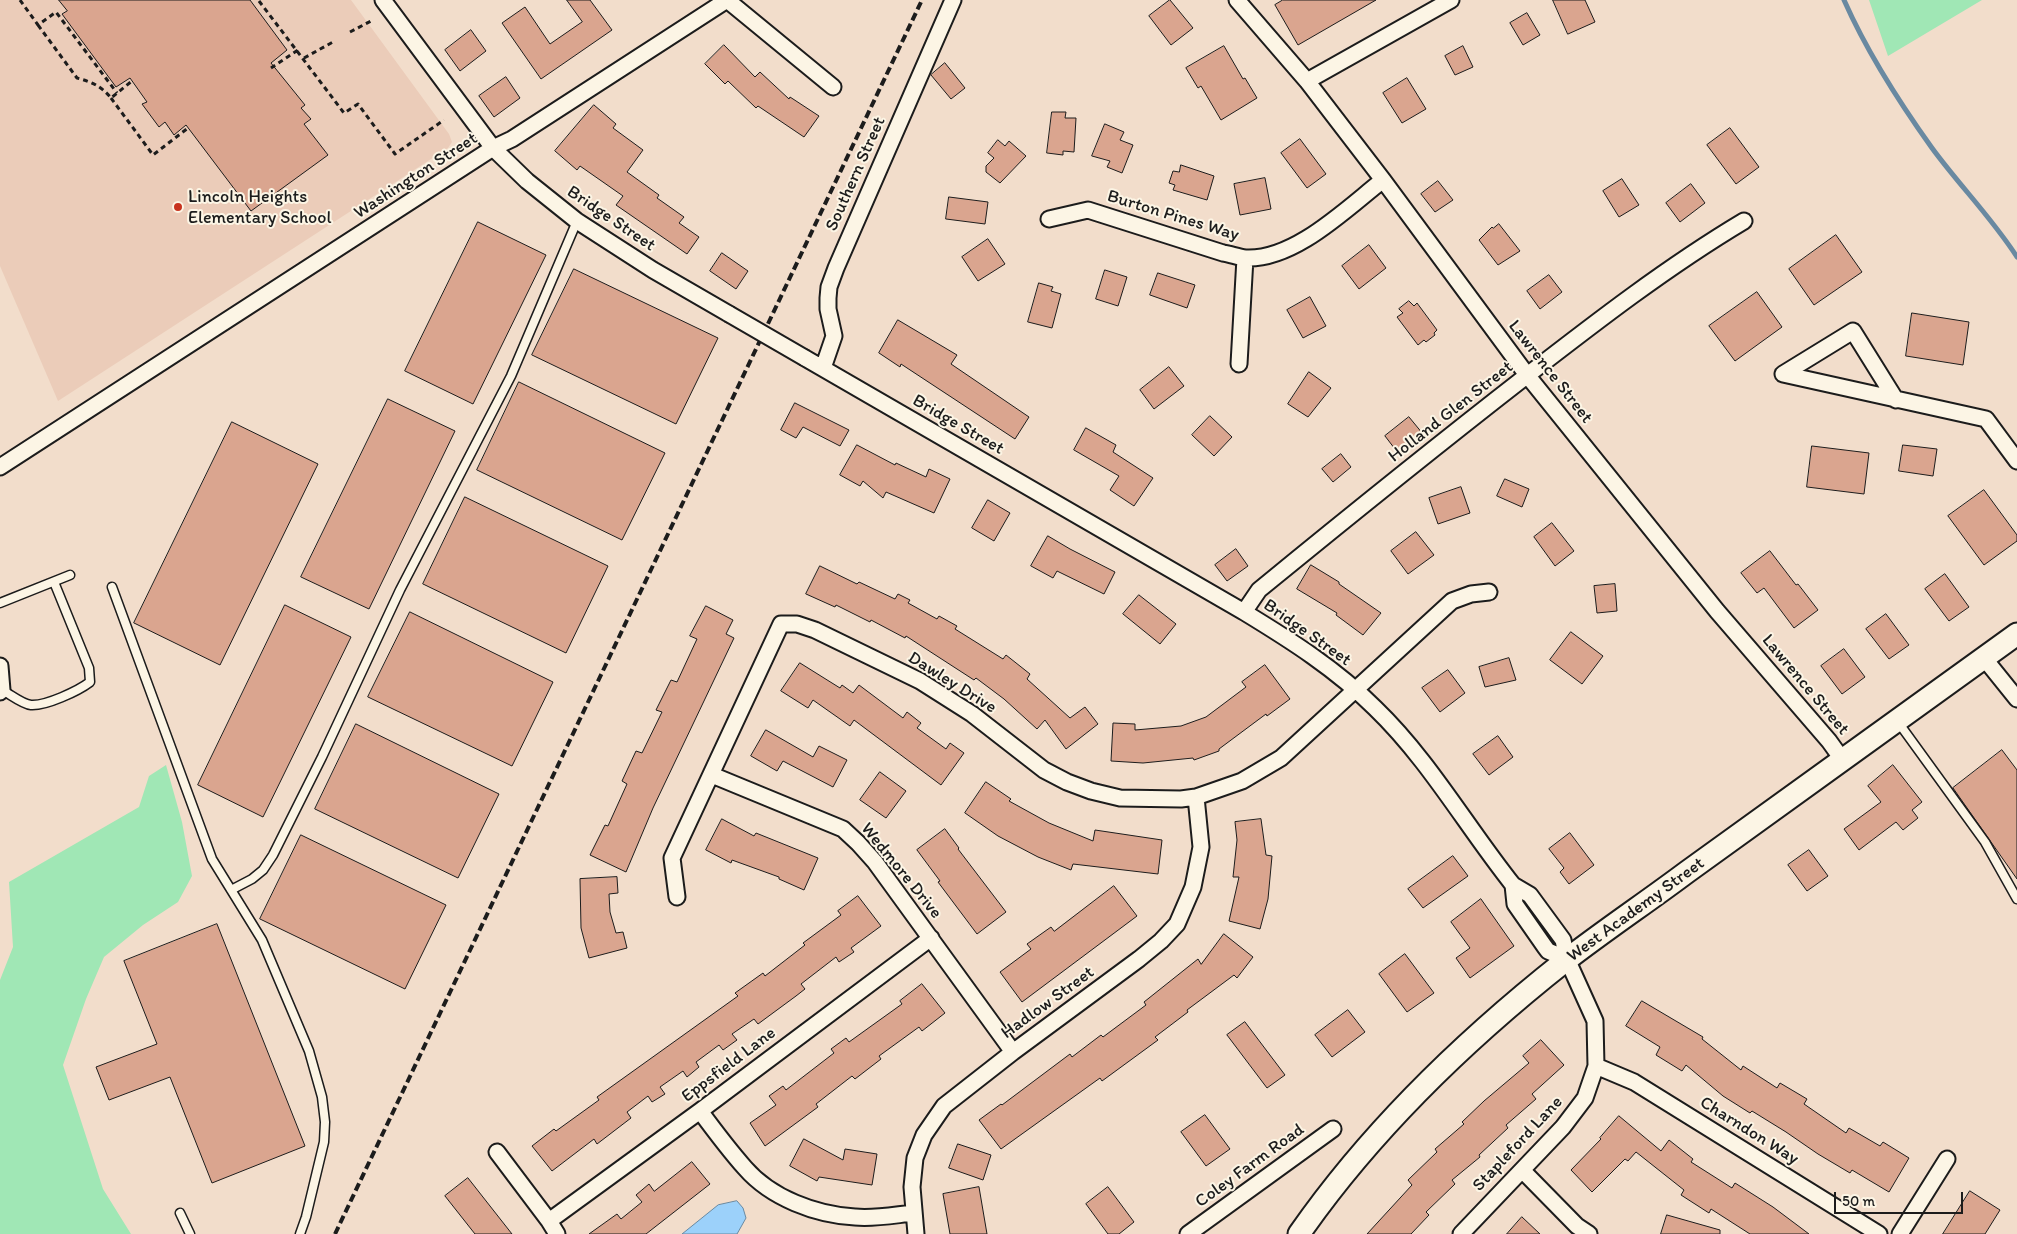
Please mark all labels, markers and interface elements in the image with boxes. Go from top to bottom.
street label: Southern Street [821,114,891,234]
street label: Washington Street [350,128,482,224]
street label: Bridge Street [563,181,659,257]
place label: Lincoln Heights Elementary School [188,186,332,228]
street label: Burton Pines Way [1104,186,1242,246]
marker: Lincoln Heights Elementary School [172,201,184,213]
street label: Lawrence Street [1503,316,1597,428]
street label: Holland Glen Street [1384,357,1518,467]
street label: Bridge Street [908,390,1008,460]
street label: Bridge Street [1259,595,1355,671]
street label: Lawrence Street [1757,630,1853,740]
street label: Dawley Drive [904,647,1000,719]
street label: Wedmore Drive [856,819,946,923]
street label: West Academy Street [1563,853,1709,967]
street label: Hadlow Street [997,962,1099,1044]
street label: Eppsfield Lane [678,1023,780,1107]
street label: Stapleford Lane [1468,1092,1568,1196]
street label: Charndon Way [1695,1092,1803,1170]
street label: Coley Farm Road [1191,1119,1309,1213]
scale bar [1837,1182,1966,1214]
text: 50 m [1842,1192,1875,1210]

